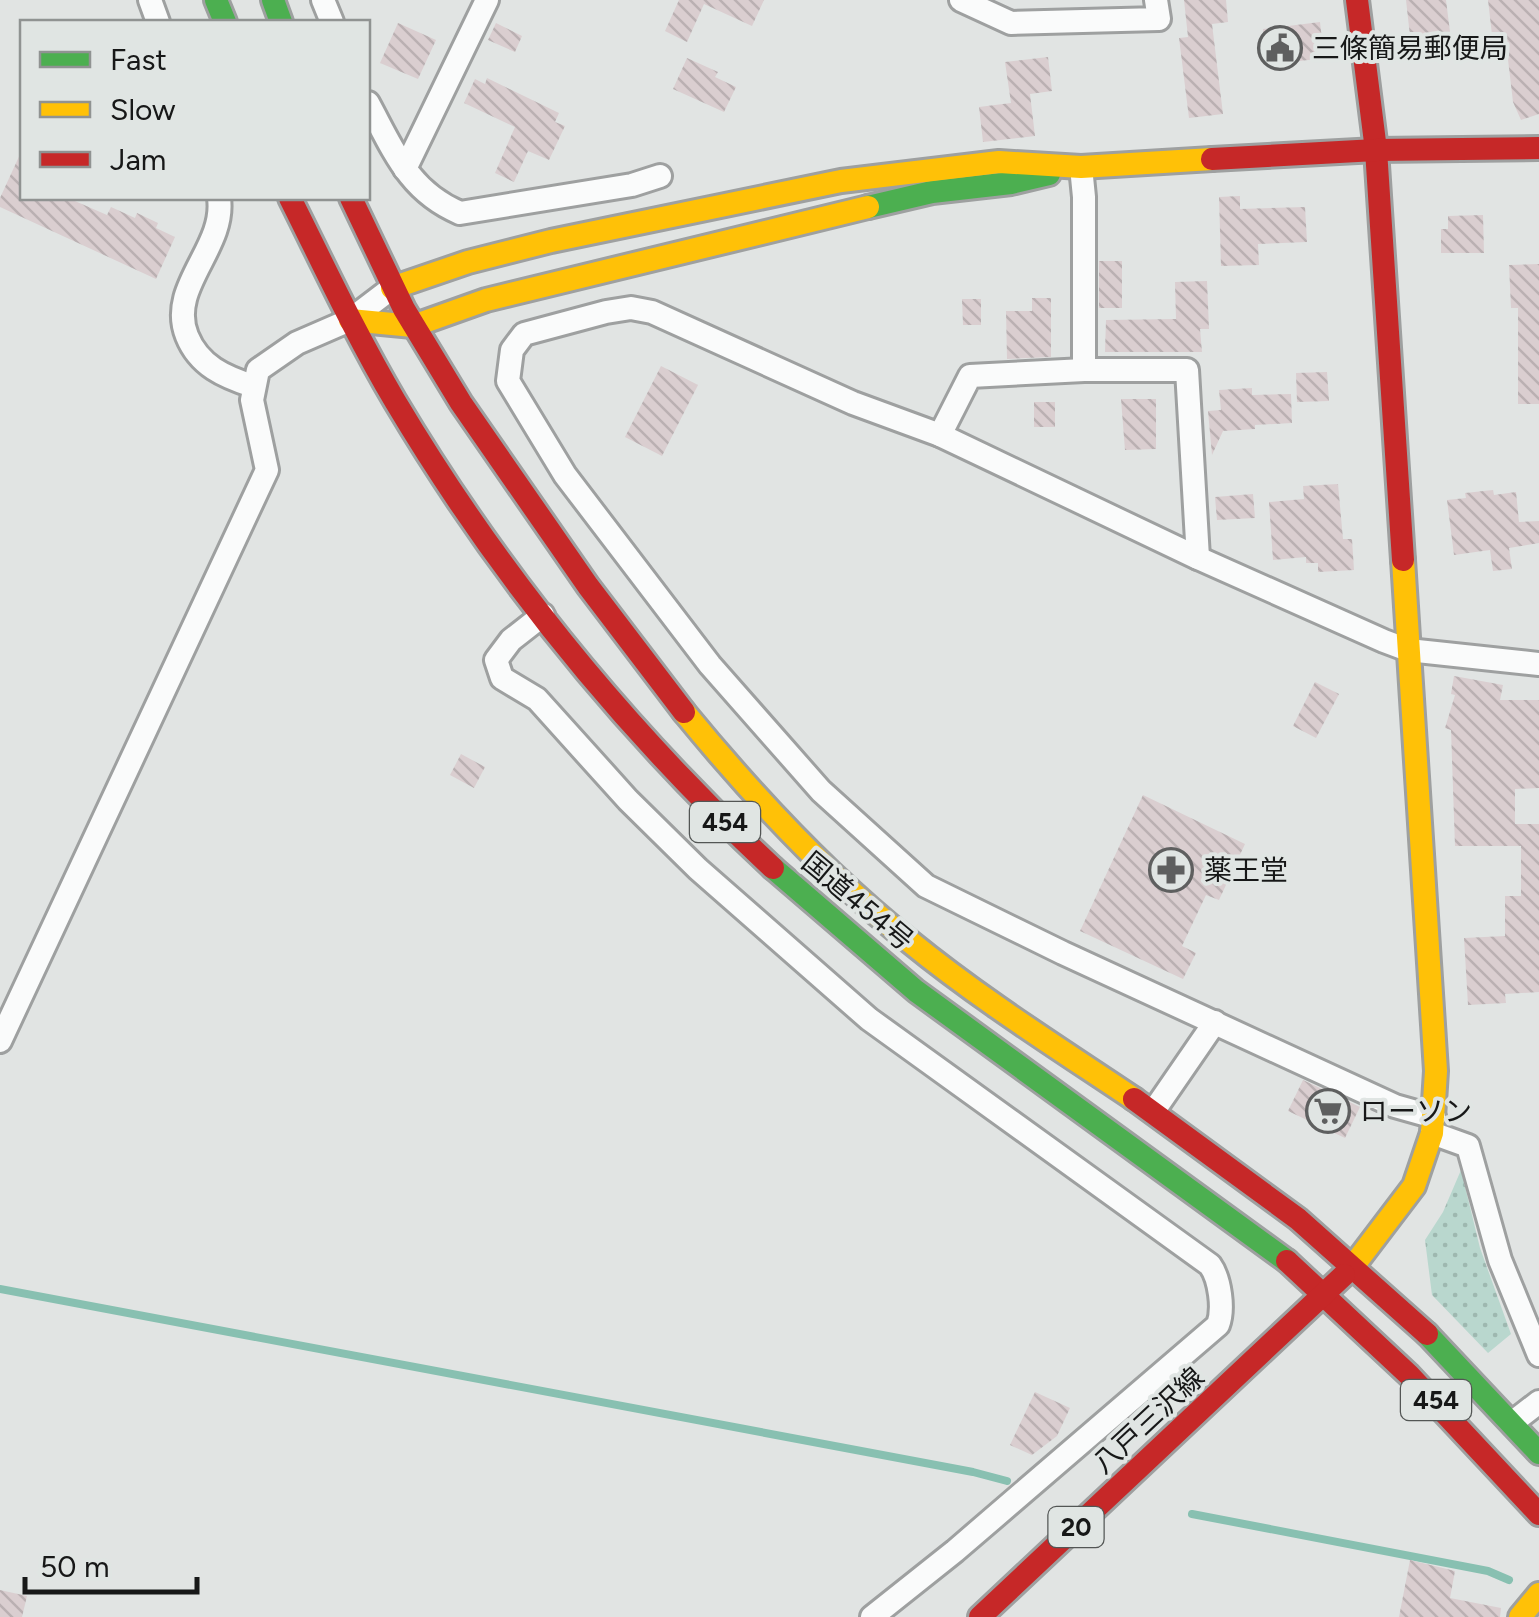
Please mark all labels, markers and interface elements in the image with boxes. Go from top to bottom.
legend [20,20,370,200]
public building icon: 三條簡易郵便局 [1257,25,1303,71]
place label: 三條簡易郵便局 [1312,31,1508,65]
text: Fast [110,41,167,78]
text: Slow [110,91,176,128]
text: Jam [110,141,166,178]
road number: 454 [690,802,760,842]
street label: 国道454号 [795,845,921,957]
pharmacy icon: 薬王堂 [1148,847,1194,893]
place label: 薬王堂 [1204,853,1288,887]
supermarket icon: ローソン [1305,1088,1351,1134]
place label: ローソン [1360,1094,1472,1128]
street label: 八戸三沢線 [1085,1360,1211,1480]
road number: 454 [1401,1380,1471,1420]
road number: 20 [1048,1507,1104,1547]
scale bar [25,1532,198,1594]
text: 50 m [40,1548,109,1585]

